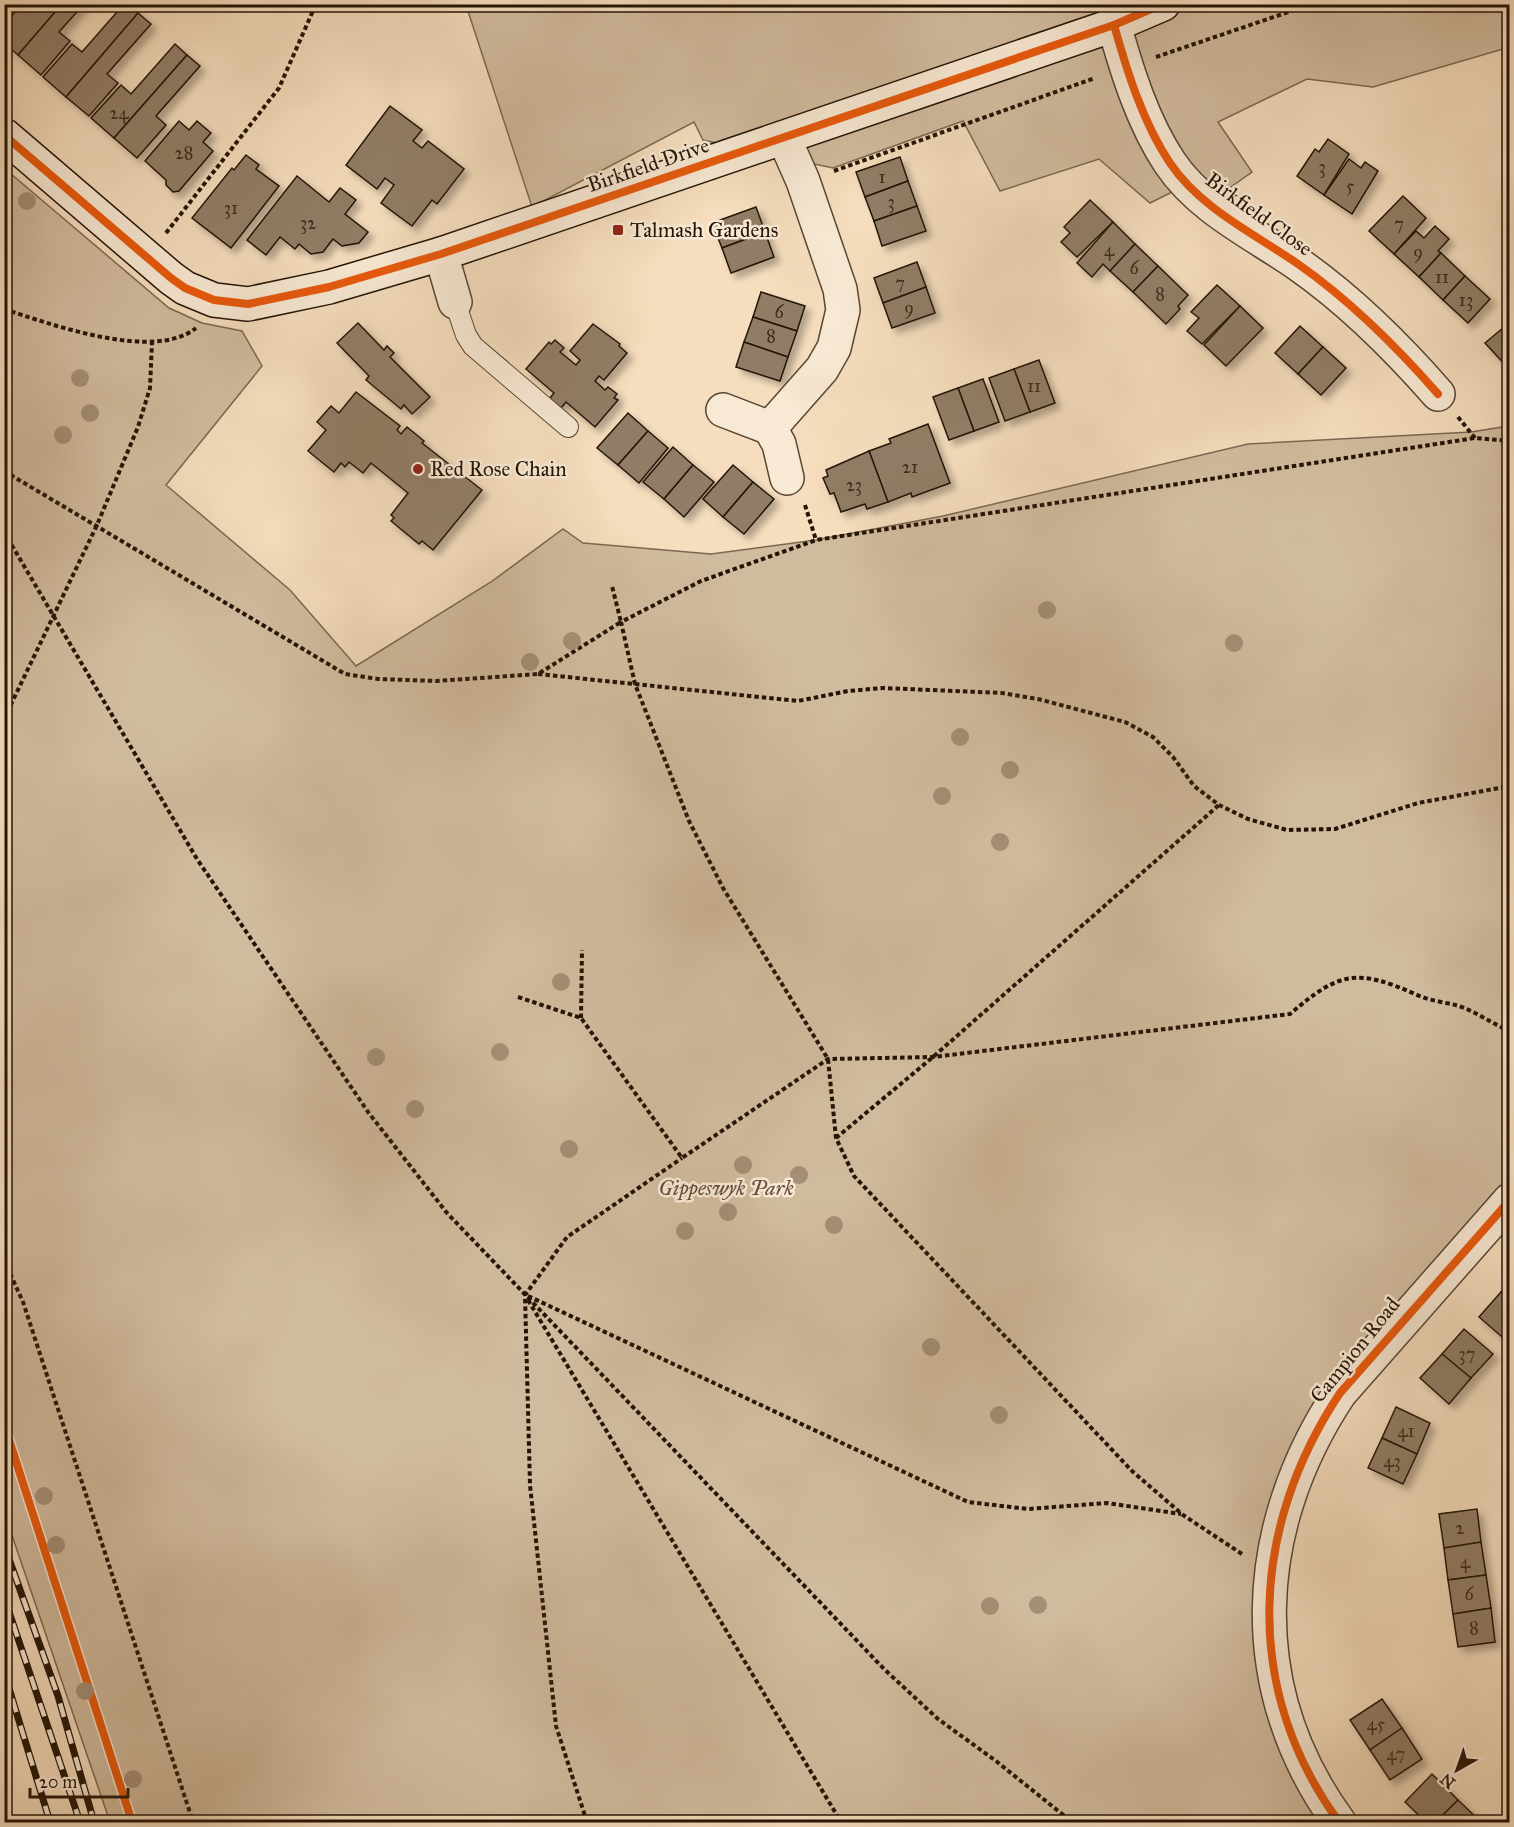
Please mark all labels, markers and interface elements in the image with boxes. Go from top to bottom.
house number: 24 [110,102,129,124]
street label: Birkfield Drive [584,132,713,198]
house number: 28 [175,142,193,164]
house number: 3 [1318,156,1326,178]
house number: 1 [878,166,886,188]
street label: Birkfield Close [1201,167,1318,262]
house number: 5 [1346,175,1355,197]
house number: 3 [887,191,895,213]
house number: 31 [224,197,238,219]
house number: 32 [300,212,316,234]
house number: 7 [1394,213,1404,235]
place label: Talmash Gardens [630,217,778,243]
marker: Talmash Gardens [611,223,625,237]
house number: 4 [1104,239,1115,261]
house number: 9 [1413,241,1423,263]
house number: 6 [1129,257,1139,279]
house number: 11 [1435,266,1449,288]
house number: 7 [895,272,905,294]
house number: 8 [1155,283,1165,305]
house number: 13 [1459,289,1473,311]
house number: 9 [904,297,914,319]
house number: 6 [774,301,784,323]
house number: 8 [766,325,776,347]
house number: 11 [1027,375,1041,397]
place label: Red Rose Chain [430,456,567,482]
house number: 21 [902,456,918,478]
marker: Red Rose Chain [411,462,425,476]
house number: 23 [846,474,862,496]
park label: Gippeswyk Park [658,1175,794,1201]
street label: Campion Road [1304,1292,1406,1408]
house number: 37 [1459,1343,1475,1365]
house number: 41 [1397,1420,1415,1442]
house number: 43 [1383,1450,1401,1472]
house number: 2 [1456,1517,1465,1539]
house number: 4 [1460,1551,1471,1573]
house number: 6 [1464,1583,1474,1605]
house number: 8 [1469,1617,1479,1639]
house number: 45 [1367,1713,1386,1735]
north arrow [1427,1740,1487,1800]
house number: 47 [1387,1743,1405,1765]
scale bar [30,1761,128,1799]
text: N [1436,1769,1459,1793]
text: 20 m [39,1771,77,1793]

